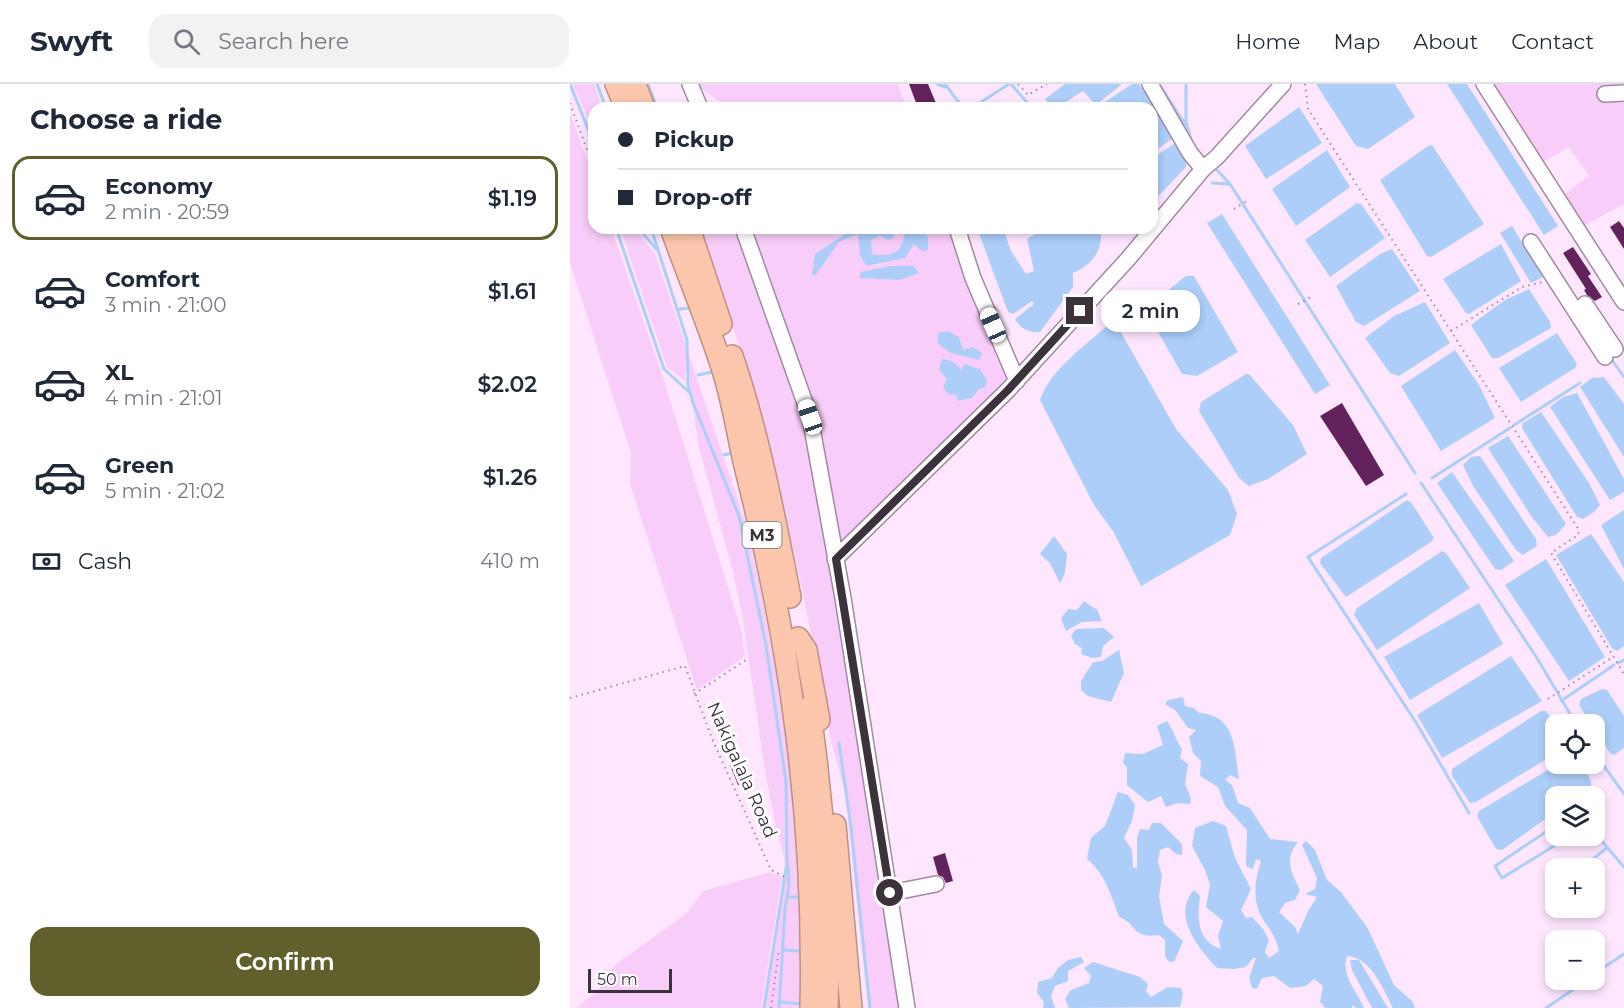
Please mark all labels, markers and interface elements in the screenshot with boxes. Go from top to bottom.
search box [149,14,569,68]
text: Swyft [30,24,113,58]
icon: search [170,25,203,58]
text: Search here [218,28,349,55]
text: Home [1235,29,1300,54]
text: Map [1333,29,1380,54]
text: About [1413,29,1478,54]
text: Contact [1511,29,1594,54]
text: Choose a ride [30,103,222,136]
text: Pickup [654,126,734,153]
icon: car [33,171,87,225]
text: Economy [105,173,213,200]
text: Drop-off [654,184,752,211]
text: $1.19 [488,185,537,212]
text: 2 min · 20:59 [105,200,230,224]
icon: car [33,264,87,318]
text: Comfort [105,266,200,293]
text: $1.61 [488,278,537,305]
callout: 2 min [1101,290,1200,332]
text: 3 min · 21:00 [105,293,226,317]
route end [1066,297,1093,324]
text: 2 min [1122,299,1179,323]
car [977,305,1009,345]
icon: car [33,357,87,411]
text: XL [105,359,134,386]
text: $2.02 [477,371,537,398]
text: 4 min · 21:01 [105,386,222,410]
car [796,397,824,437]
icon: car [33,450,87,504]
text: Green [105,452,174,479]
text: $1.26 [483,464,537,491]
text: 5 min · 21:02 [105,479,225,503]
road number: M3 [742,522,782,548]
icon: cash [30,545,63,578]
text: Cash [78,548,132,575]
text: 410 m [480,549,540,573]
street label: Nakigalala Road [702,699,782,841]
map controls [1545,714,1605,990]
button: locate [1545,714,1605,774]
button: layers [1545,786,1605,846]
button: + [1545,858,1605,918]
route start [876,879,903,906]
button: Confirm [30,927,540,996]
button: − [1545,930,1605,990]
scale bar [588,966,672,994]
text: 50 m [597,970,638,989]

